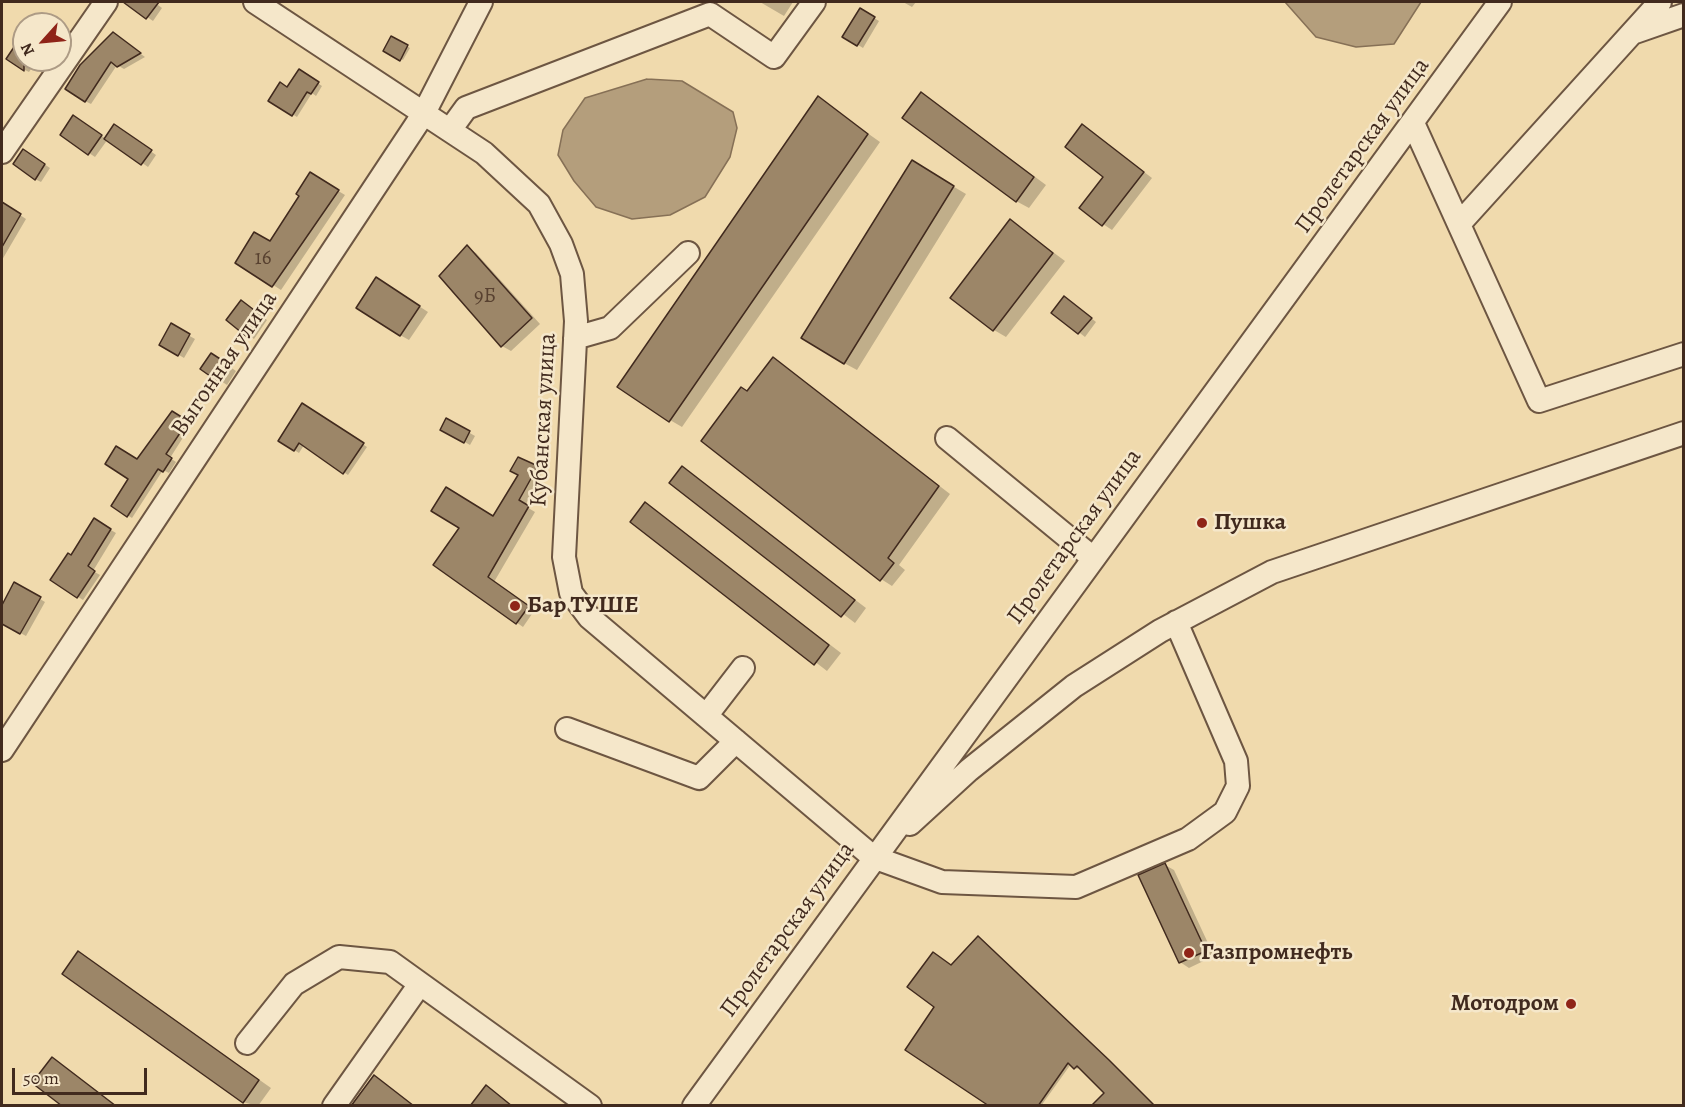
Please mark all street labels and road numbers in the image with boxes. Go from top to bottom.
street label: Пролетарская улица [1290,53,1436,239]
street label: Выгонная улица [166,286,284,442]
street label: Кубанская улица [525,332,563,508]
street label: Пролетарская улица [1002,444,1148,630]
street label: Пролетарская улица [715,837,861,1023]

